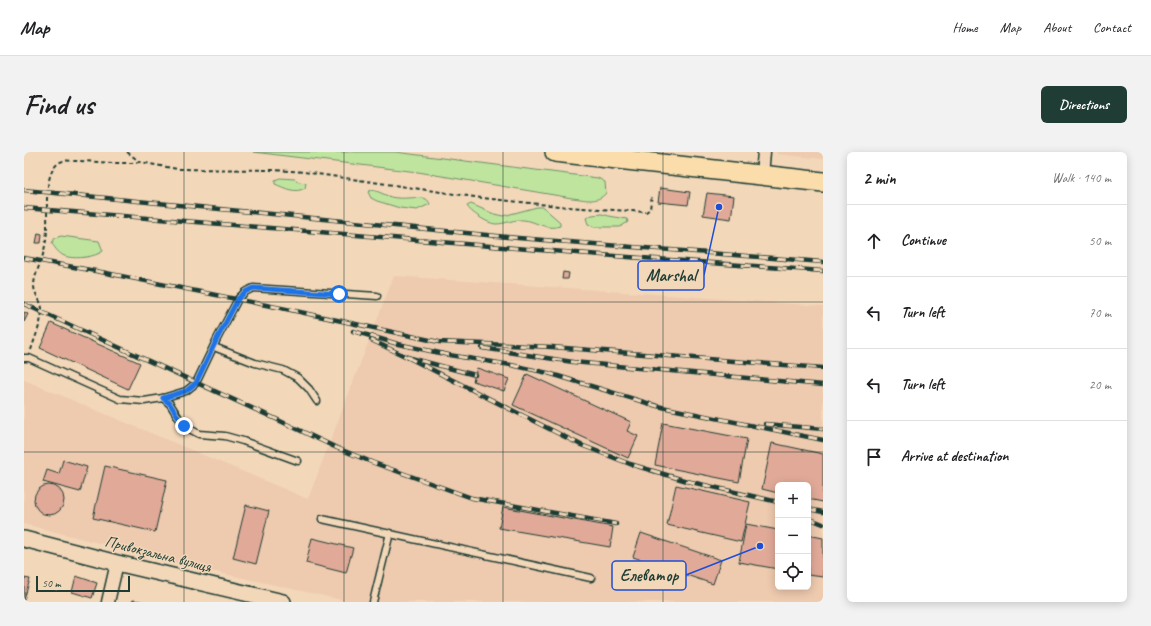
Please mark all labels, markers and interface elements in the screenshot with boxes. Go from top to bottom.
text: Map [20,16,50,40]
text: Home [952,19,978,36]
text: Map [1000,19,1021,36]
text: About [1043,19,1071,36]
text: Contact [1093,19,1131,36]
button: Directions [1041,86,1127,123]
text: Find us [24,87,94,122]
text: 2 min [863,168,896,189]
text: Walk · 140 m [1052,170,1111,186]
icon: ahead [863,230,885,252]
text: Continue [901,231,946,250]
text: 50 m [1089,233,1111,249]
callout: Marshal [638,261,704,290]
text: Marshal [646,265,700,286]
route start [330,285,348,303]
icon: left [863,302,885,324]
text: Turn left [901,303,944,322]
text: 70 m [1089,305,1111,321]
icon: left [863,374,885,396]
text: Turn left [901,375,944,394]
text: 20 m [1089,377,1111,393]
route end [175,417,193,435]
icon: arrive [863,446,885,468]
text: Arrive at destination [901,447,1008,466]
map controls [775,482,811,590]
button: + [775,482,811,518]
button: − [775,518,811,554]
street label: Привокзальна вулиця [103,531,214,577]
button: locate [775,554,811,590]
callout: Елеватор [612,561,686,590]
text: Елеватор [620,565,680,586]
scale bar [36,574,130,593]
text: 50 m [42,576,61,590]

